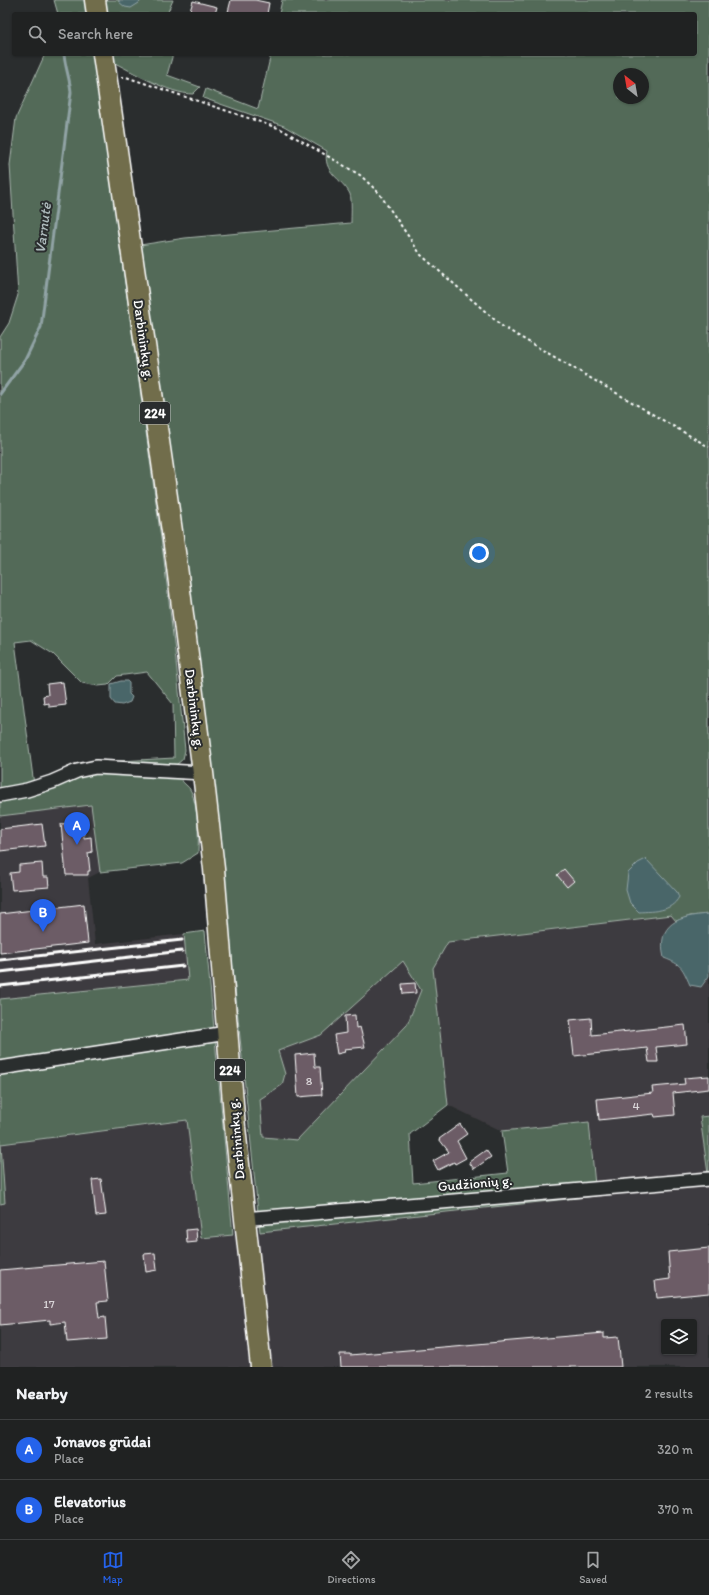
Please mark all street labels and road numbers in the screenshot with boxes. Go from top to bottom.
street label: Darbininkų g. [129,299,158,381]
road number: 224 [140,402,170,424]
street label: Darbininkų g. [181,668,208,750]
road number: 224 [215,1059,245,1081]
street label: Darbininkų g. [224,1098,248,1180]
street label: Gudžionių g. [437,1172,513,1195]

